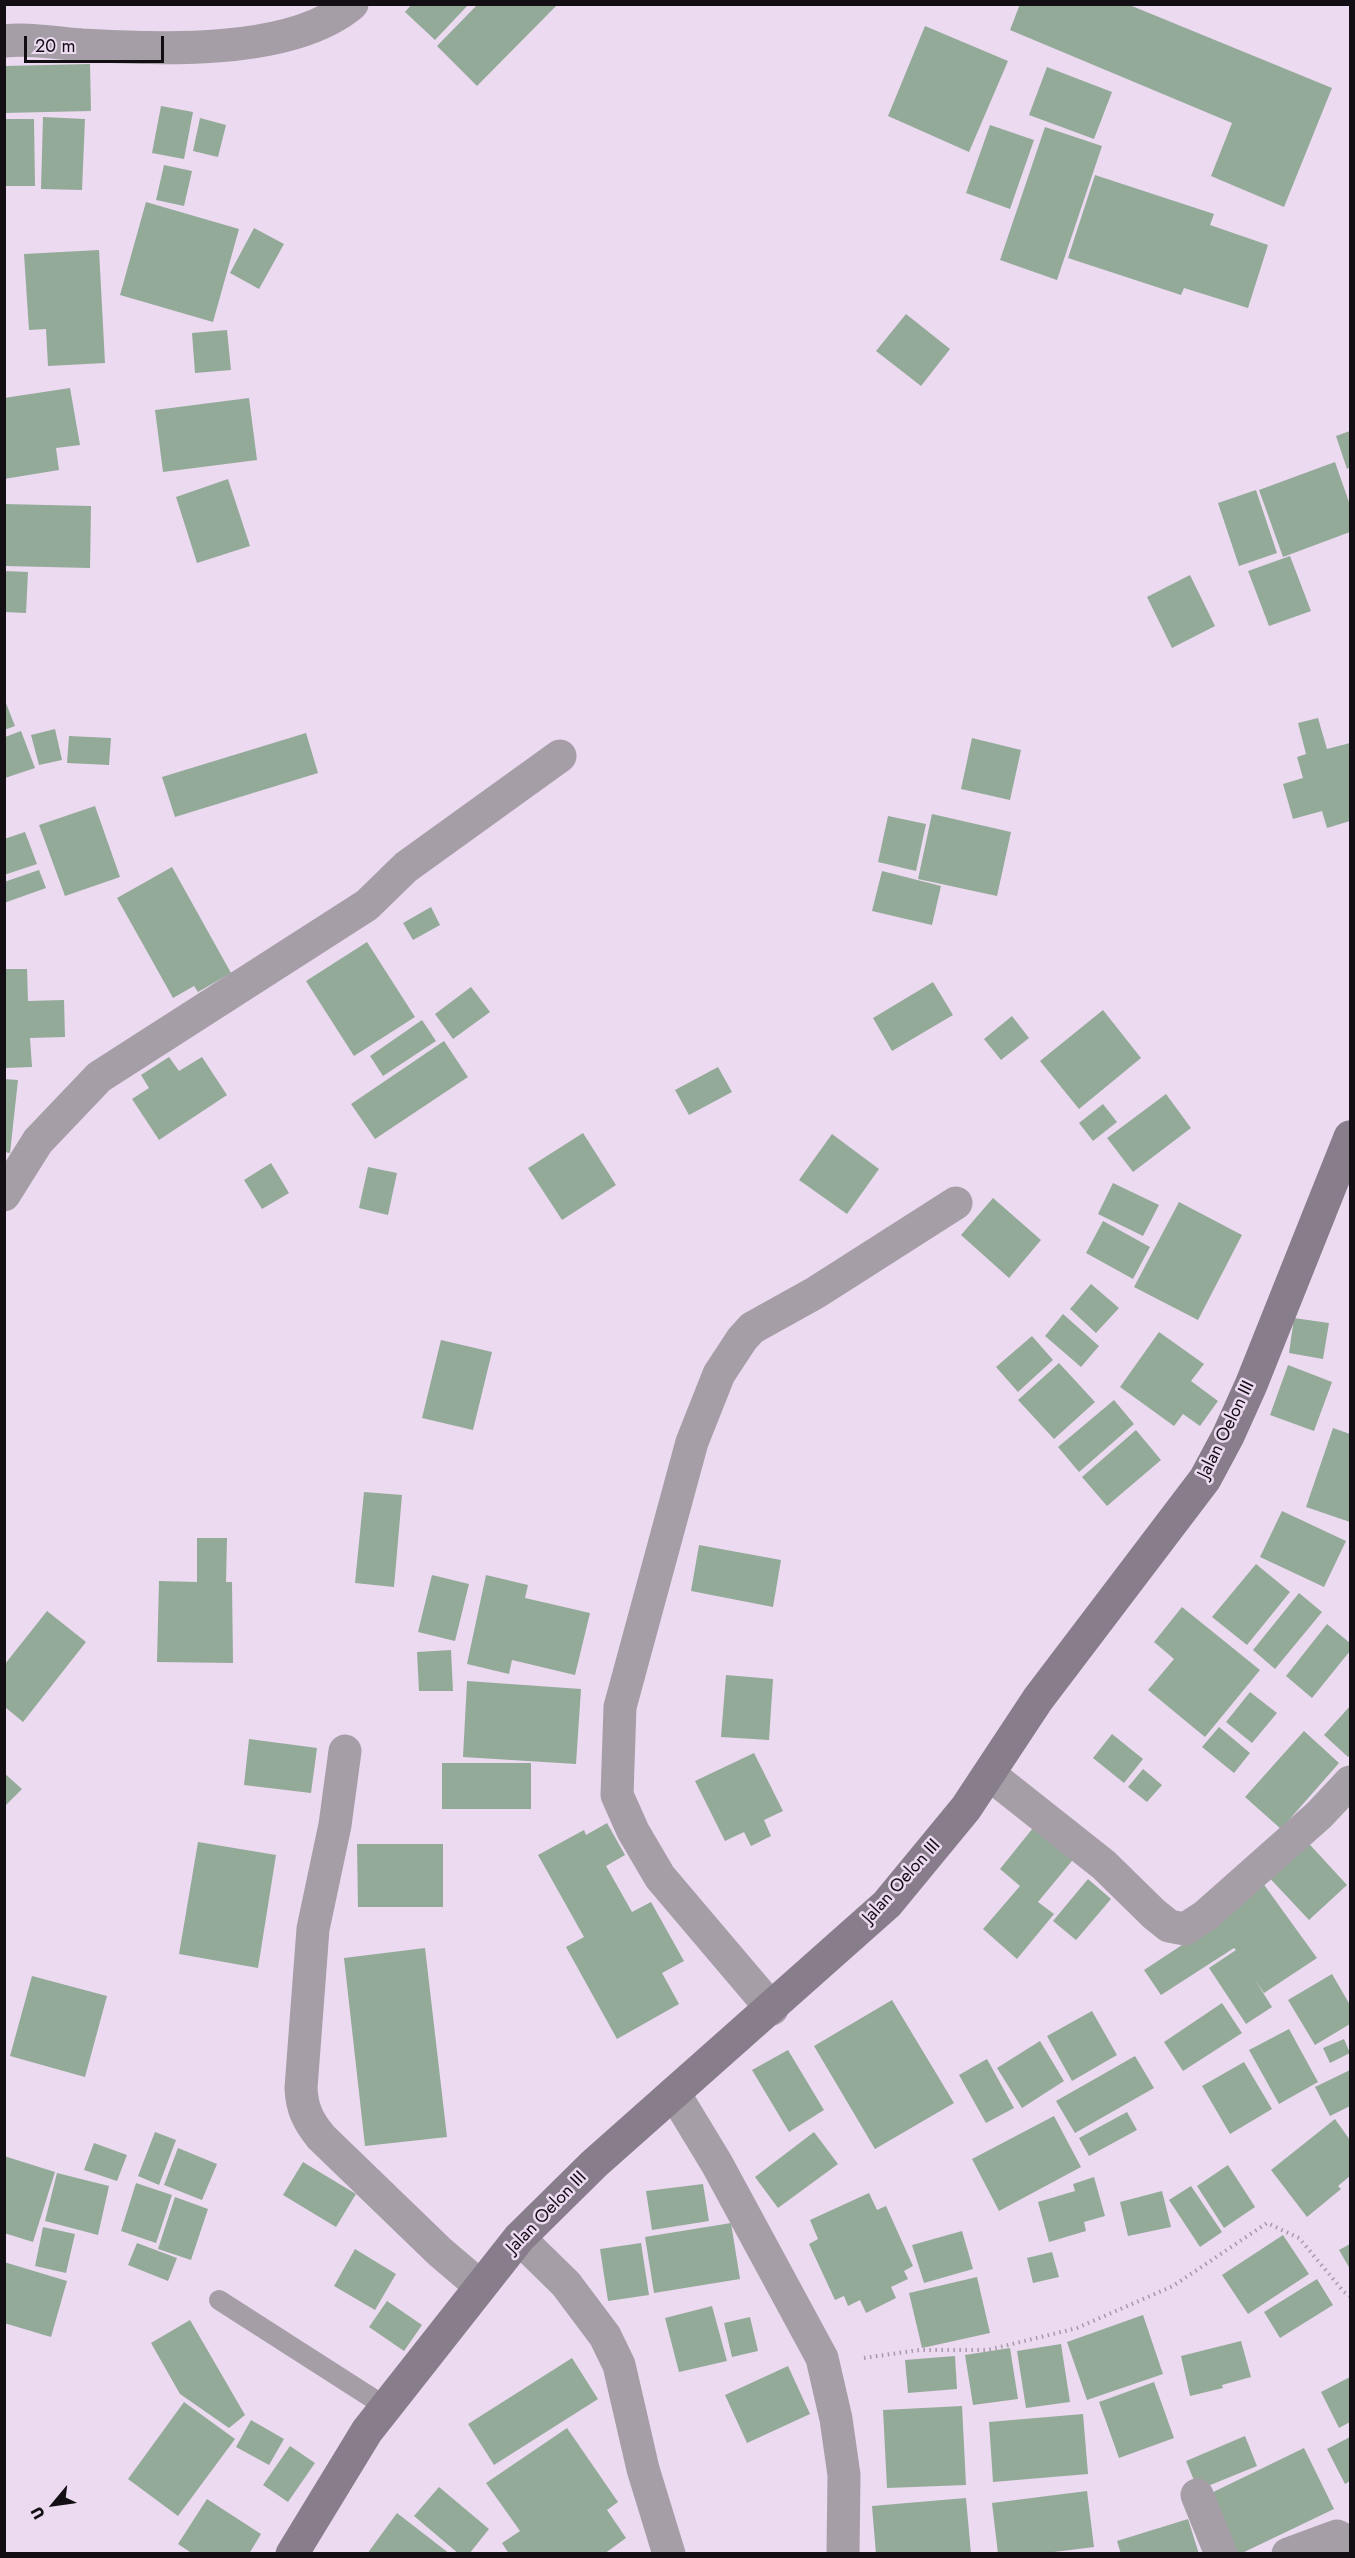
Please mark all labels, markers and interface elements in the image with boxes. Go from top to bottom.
scale bar [27,24,166,62]
text: 20 m [35,33,75,59]
street label: Jalan Oelon III [1194,1378,1260,1482]
street label: Jalan Oelon III [858,1835,946,1929]
street label: Jalan Oelon III [502,2167,592,2259]
north arrow [24,2474,84,2534]
text: U [25,2502,51,2523]

